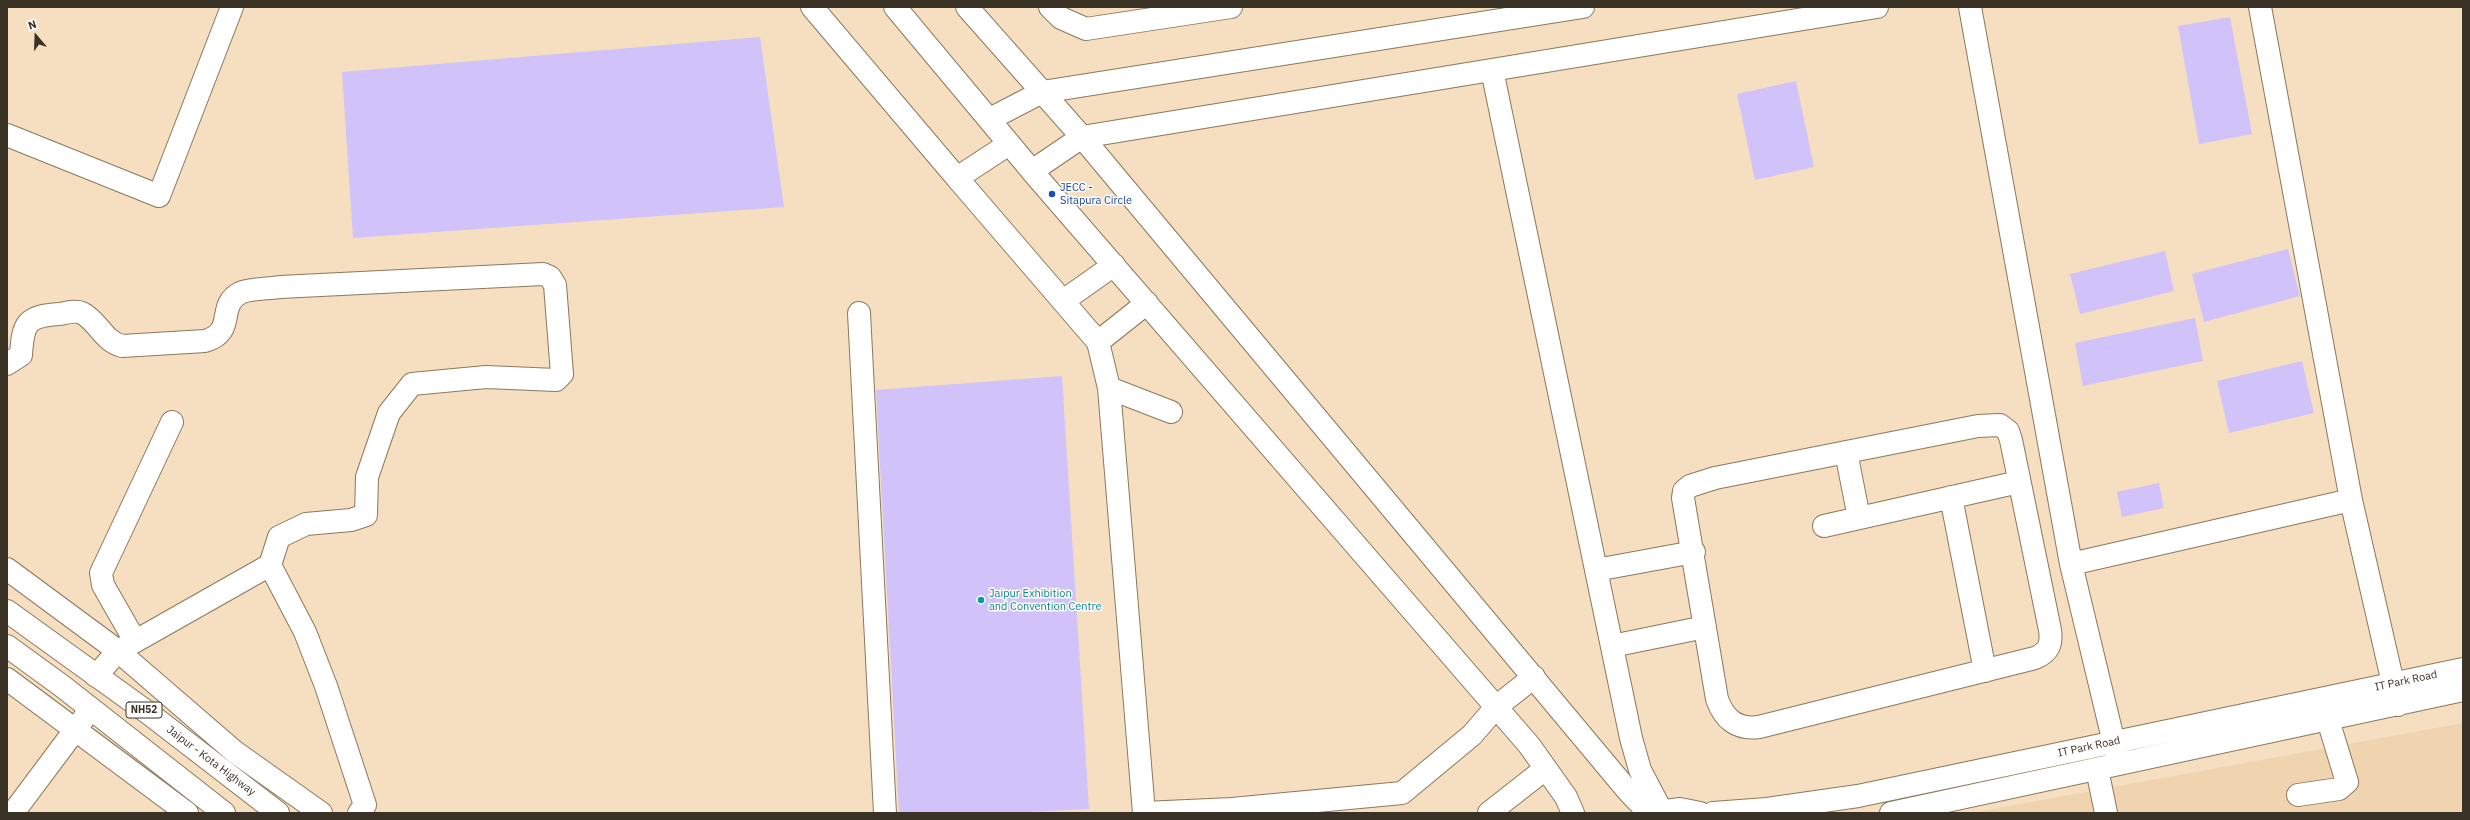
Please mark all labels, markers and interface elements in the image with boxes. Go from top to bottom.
north arrow [16,16,56,56]
text: N [26,17,38,33]
place label: JECC - Sitapura Circle [1060,181,1132,207]
marker: JECC - Sitapura Circle [1047,189,1057,199]
place label: Jaipur Exhibition and Convention Centre [989,587,1101,613]
marker: Jaipur Exhibition and Convention Centre [976,595,986,605]
street label: IT Park Road [2374,668,2438,694]
road number: NH52 [126,702,162,718]
street label: Jaipur - Kota Highway [164,723,258,799]
street label: IT Park Road [2057,734,2121,760]

